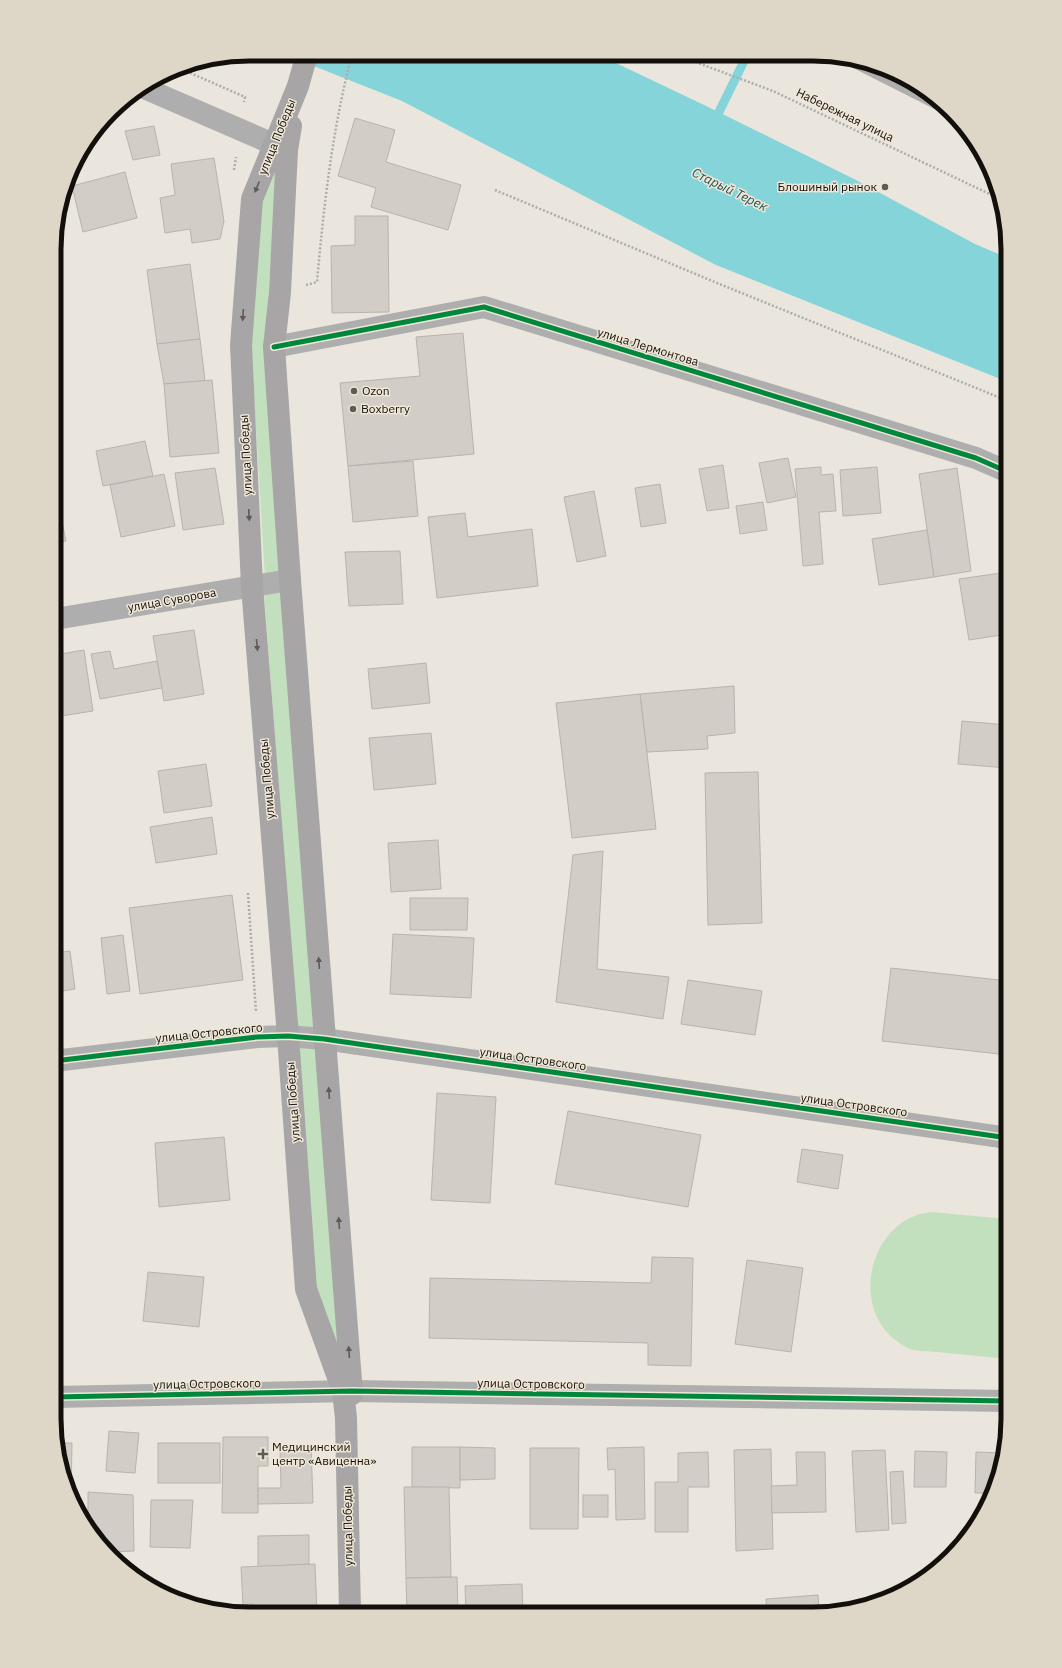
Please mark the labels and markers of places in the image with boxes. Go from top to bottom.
place label: Блошиный рынок [778,179,877,194]
marker: Блошиный рынок [880,182,890,192]
place label: Ozon [362,383,389,398]
marker: Ozon [349,386,359,396]
place label: Boxberry [361,401,410,416]
marker: Boxberry [348,404,358,414]
place label: Медицинский центр «Авиценна» [272,1439,376,1468]
marker: Медицинский центр «Авиценна» [257,1448,269,1460]

